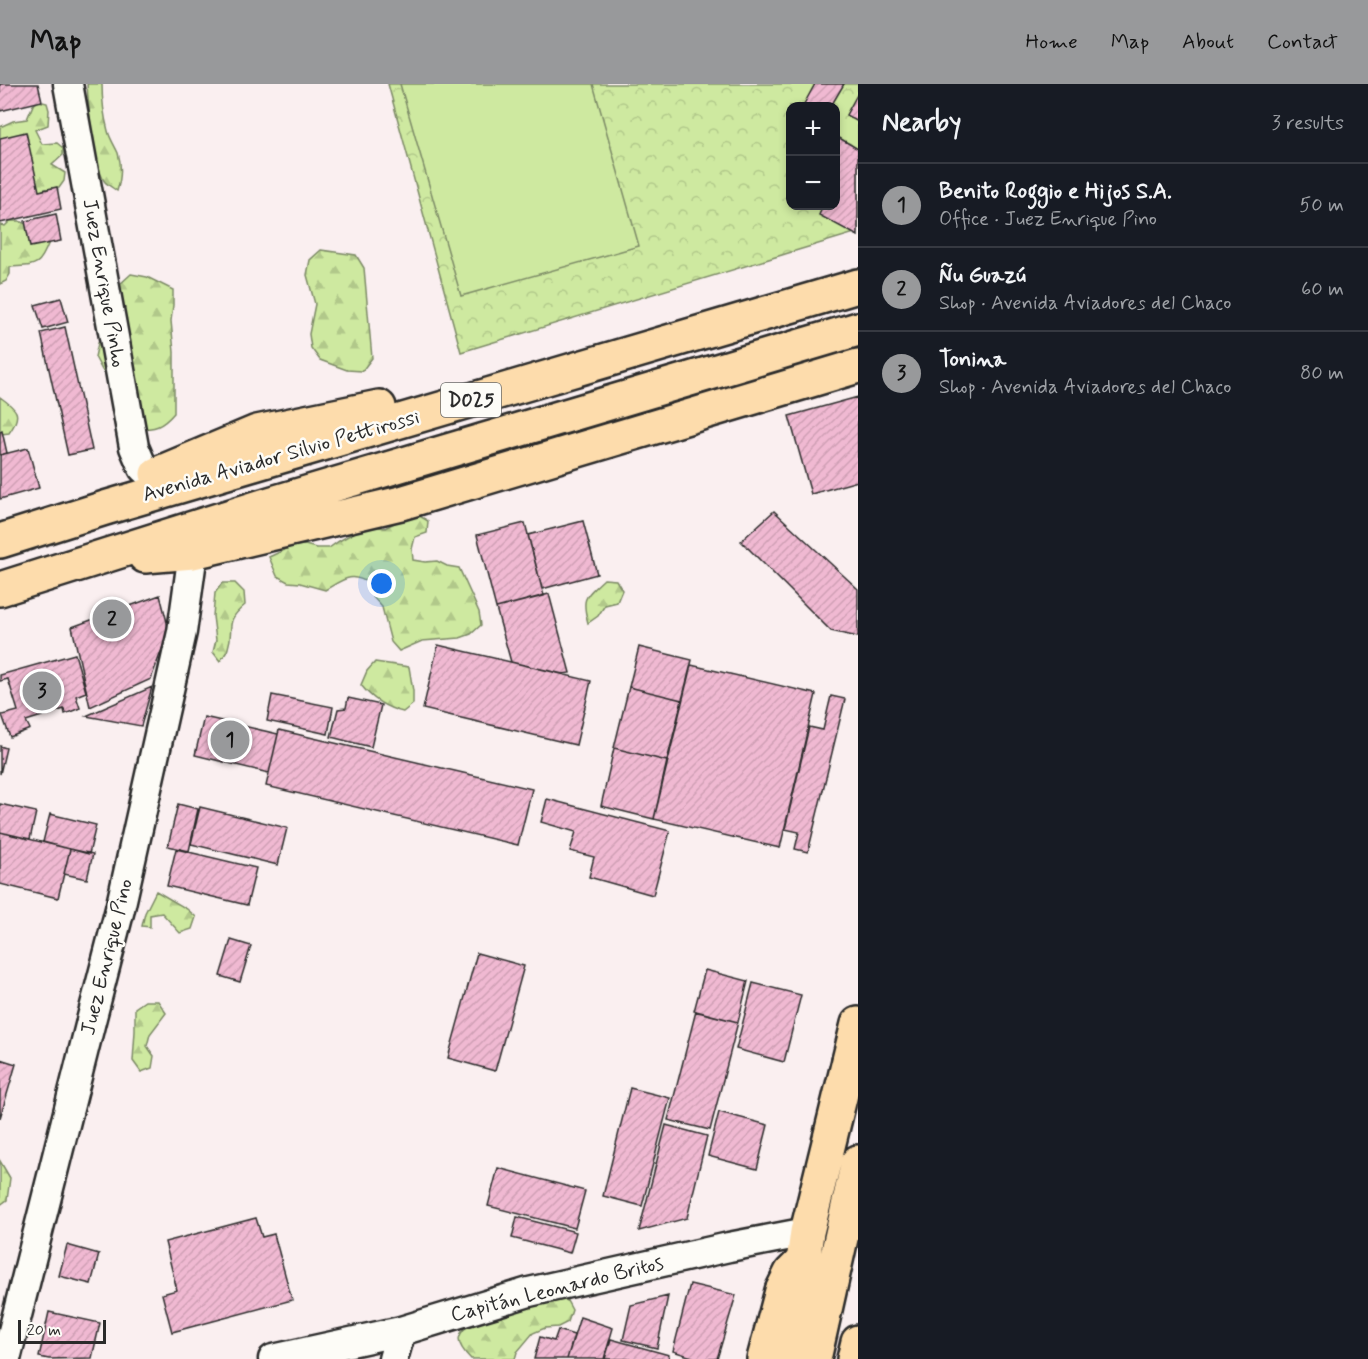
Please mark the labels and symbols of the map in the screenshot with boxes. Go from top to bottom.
street label: Juez Enrique Pinho [75,196,133,370]
road number: D025 [441,383,501,417]
street label: Avenida Aviador Silvio Pettirossi [139,403,423,509]
your location [367,569,396,598]
pin: 2 [92,596,132,642]
pin: 3 [22,668,62,714]
pin: 1 [210,718,250,762]
street label: Juez Enrique Pino [74,876,140,1038]
street label: Capitán Leonardo Britos [448,1249,666,1329]
scale bar [18,1317,106,1344]

